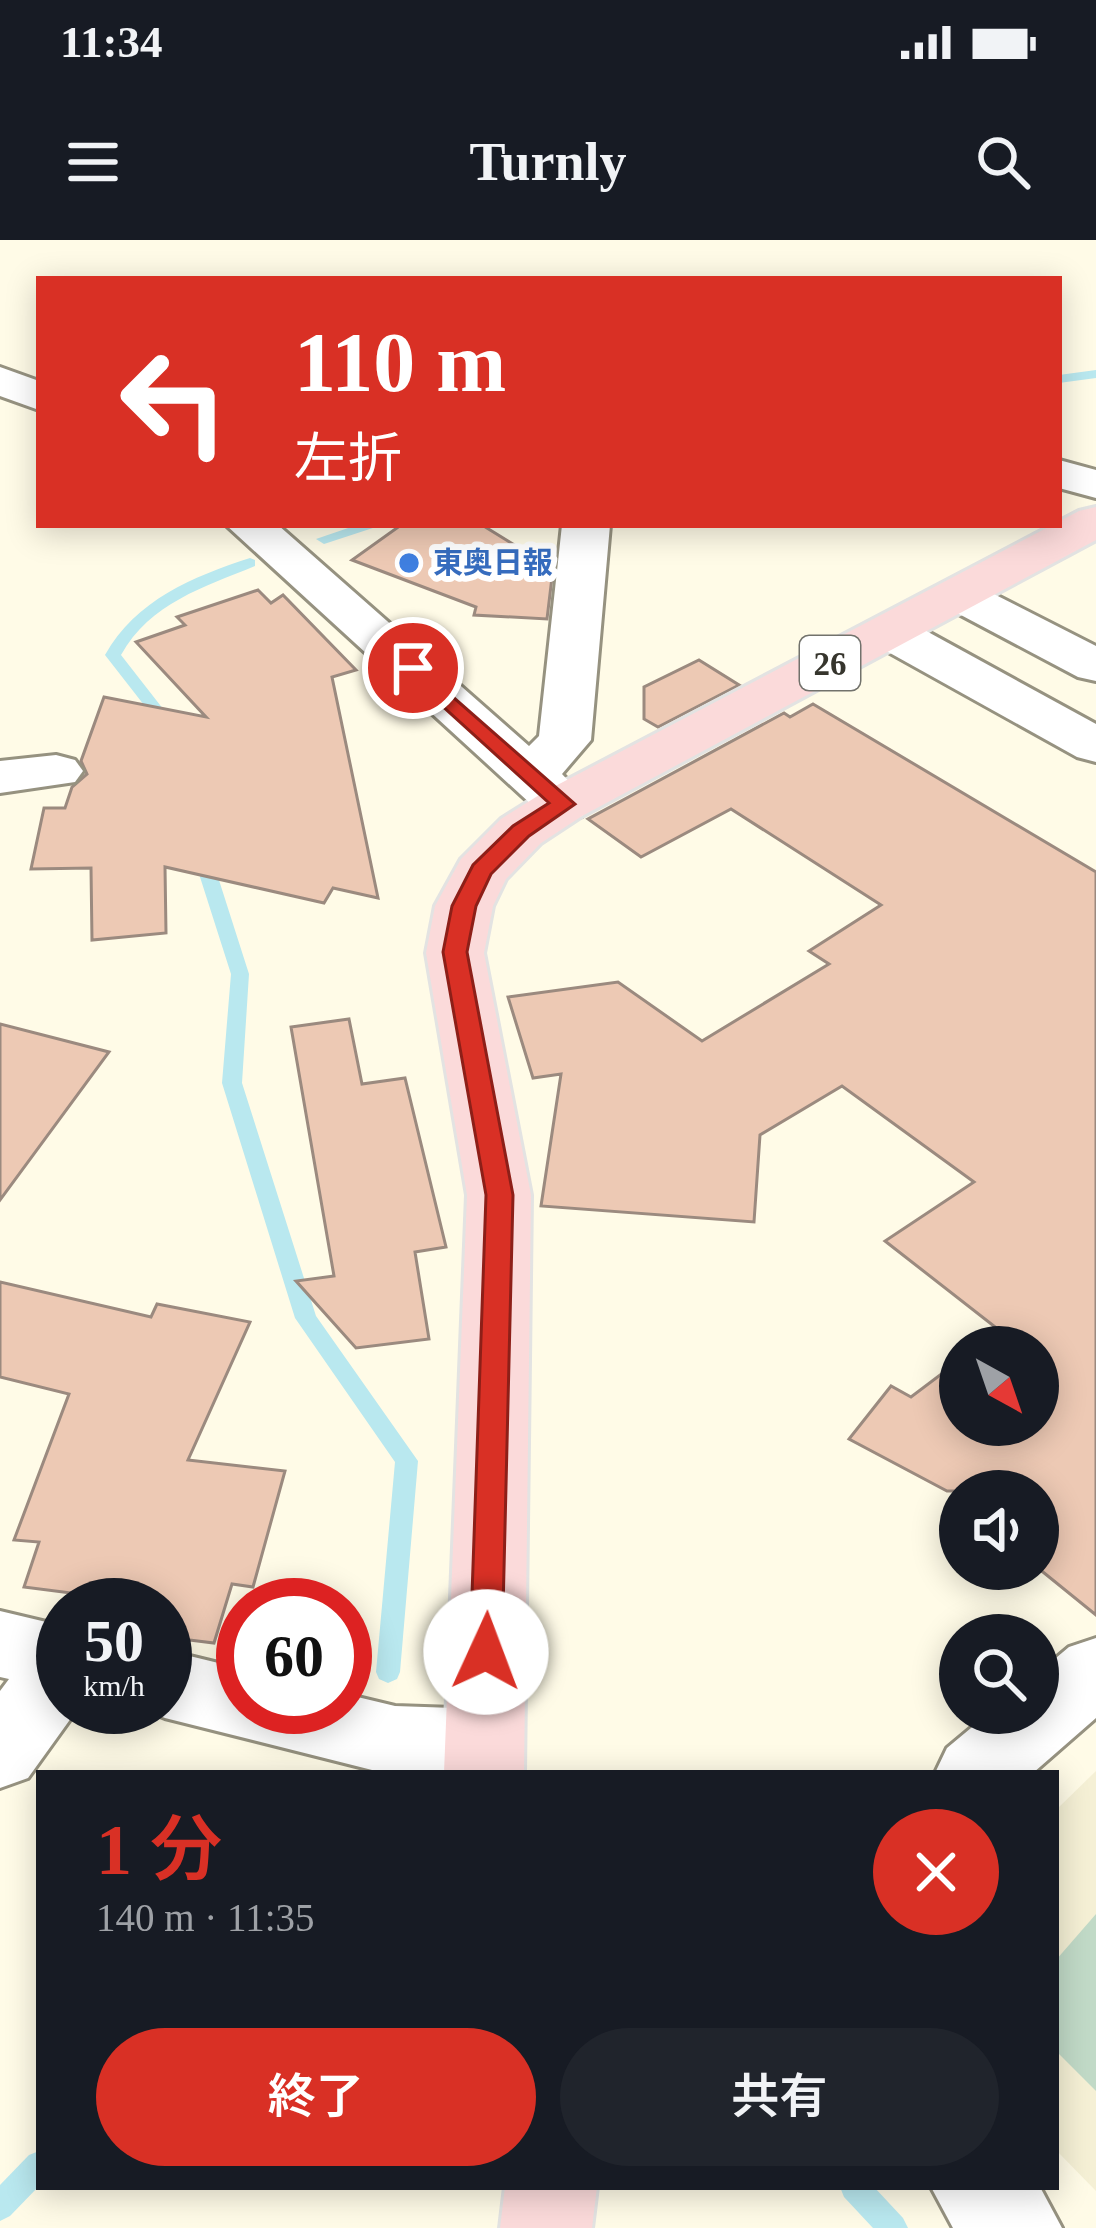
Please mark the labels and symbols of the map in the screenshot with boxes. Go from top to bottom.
place label: 東奥日報 [433,546,553,579]
marker: 東奥日報 [396,550,422,576]
pin [362,617,464,719]
road number: 26 [800,636,860,690]
north arrow [939,1326,1059,1446]
speed limit sign: 60 [216,1578,372,1734]
position arrow [423,1589,549,1715]

